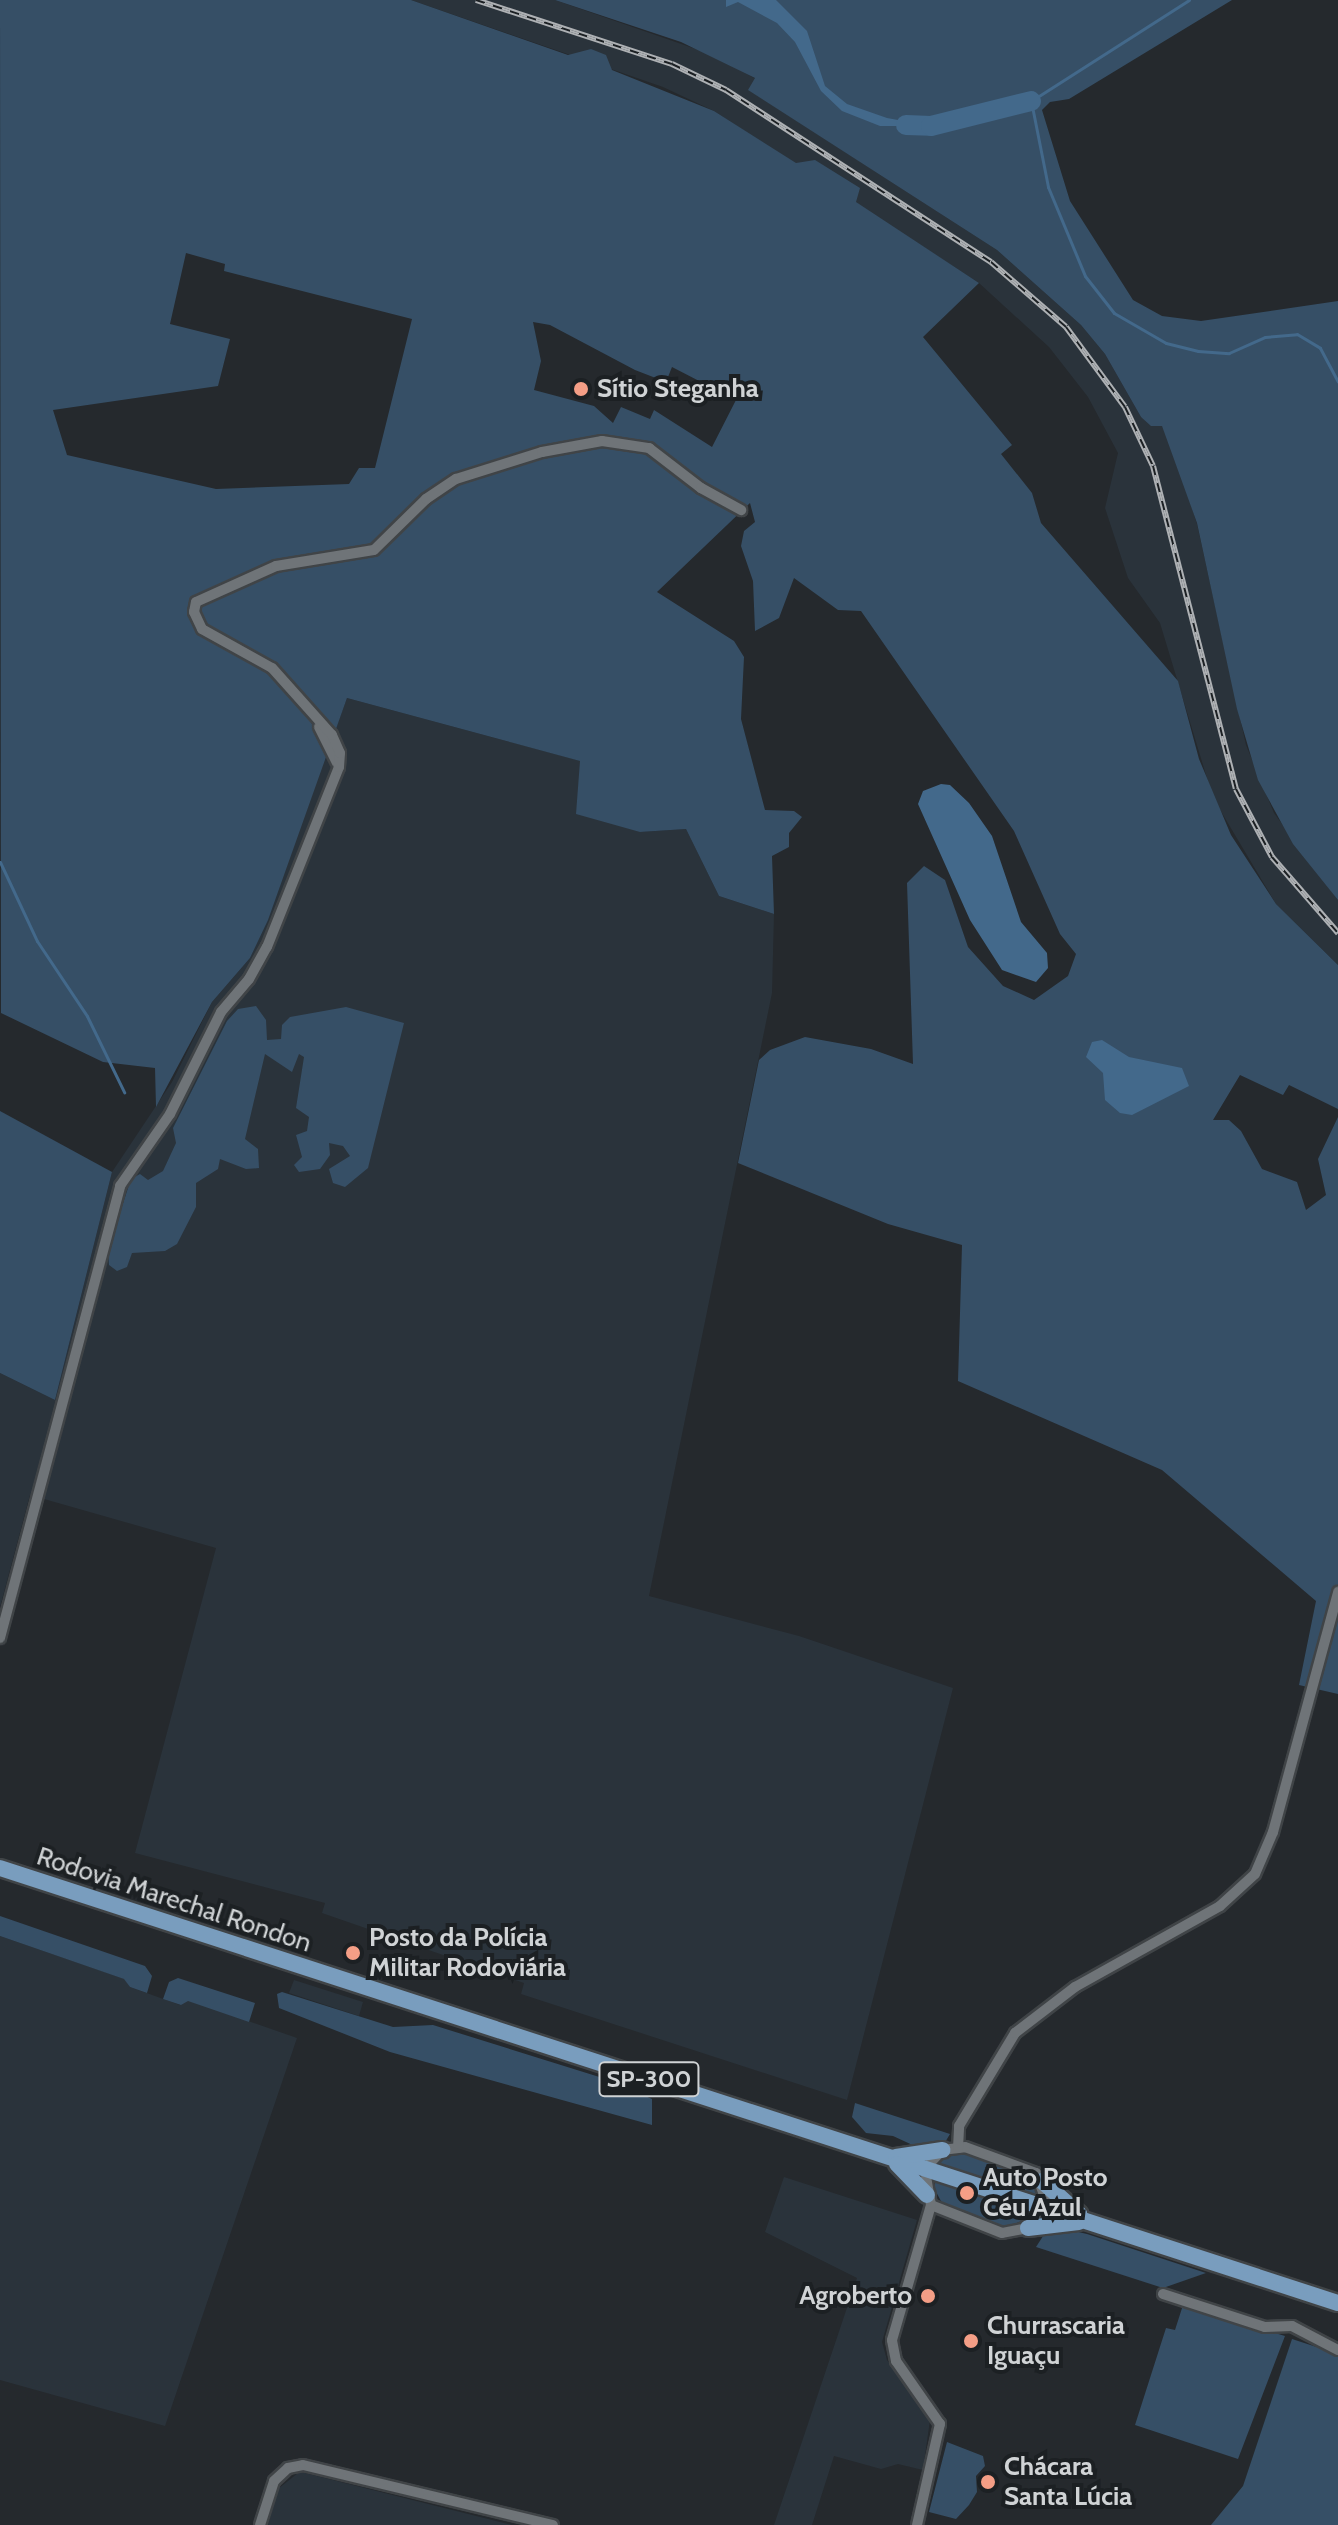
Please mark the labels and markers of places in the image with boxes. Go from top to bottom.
place label: Sítio Steganha [597,373,759,405]
marker: Sítio Steganha [572,380,590,398]
place label: Posto da Polícia Militar Rodoviária [369,1922,566,1984]
marker: Posto da Polícia Militar Rodoviária [344,1944,362,1962]
place label: Auto Posto Céu Azul [983,2162,1108,2224]
marker: Auto Posto Céu Azul [958,2184,976,2202]
place label: Agroberto [799,2280,912,2312]
marker: Agroberto [919,2287,937,2305]
place label: Churrascaria Iguaçu [987,2310,1125,2372]
marker: Churrascaria Iguaçu [962,2332,980,2350]
place label: Chácara Santa Lúcia [1004,2451,1132,2512]
marker: Chácara Santa Lúcia [979,2473,997,2491]

